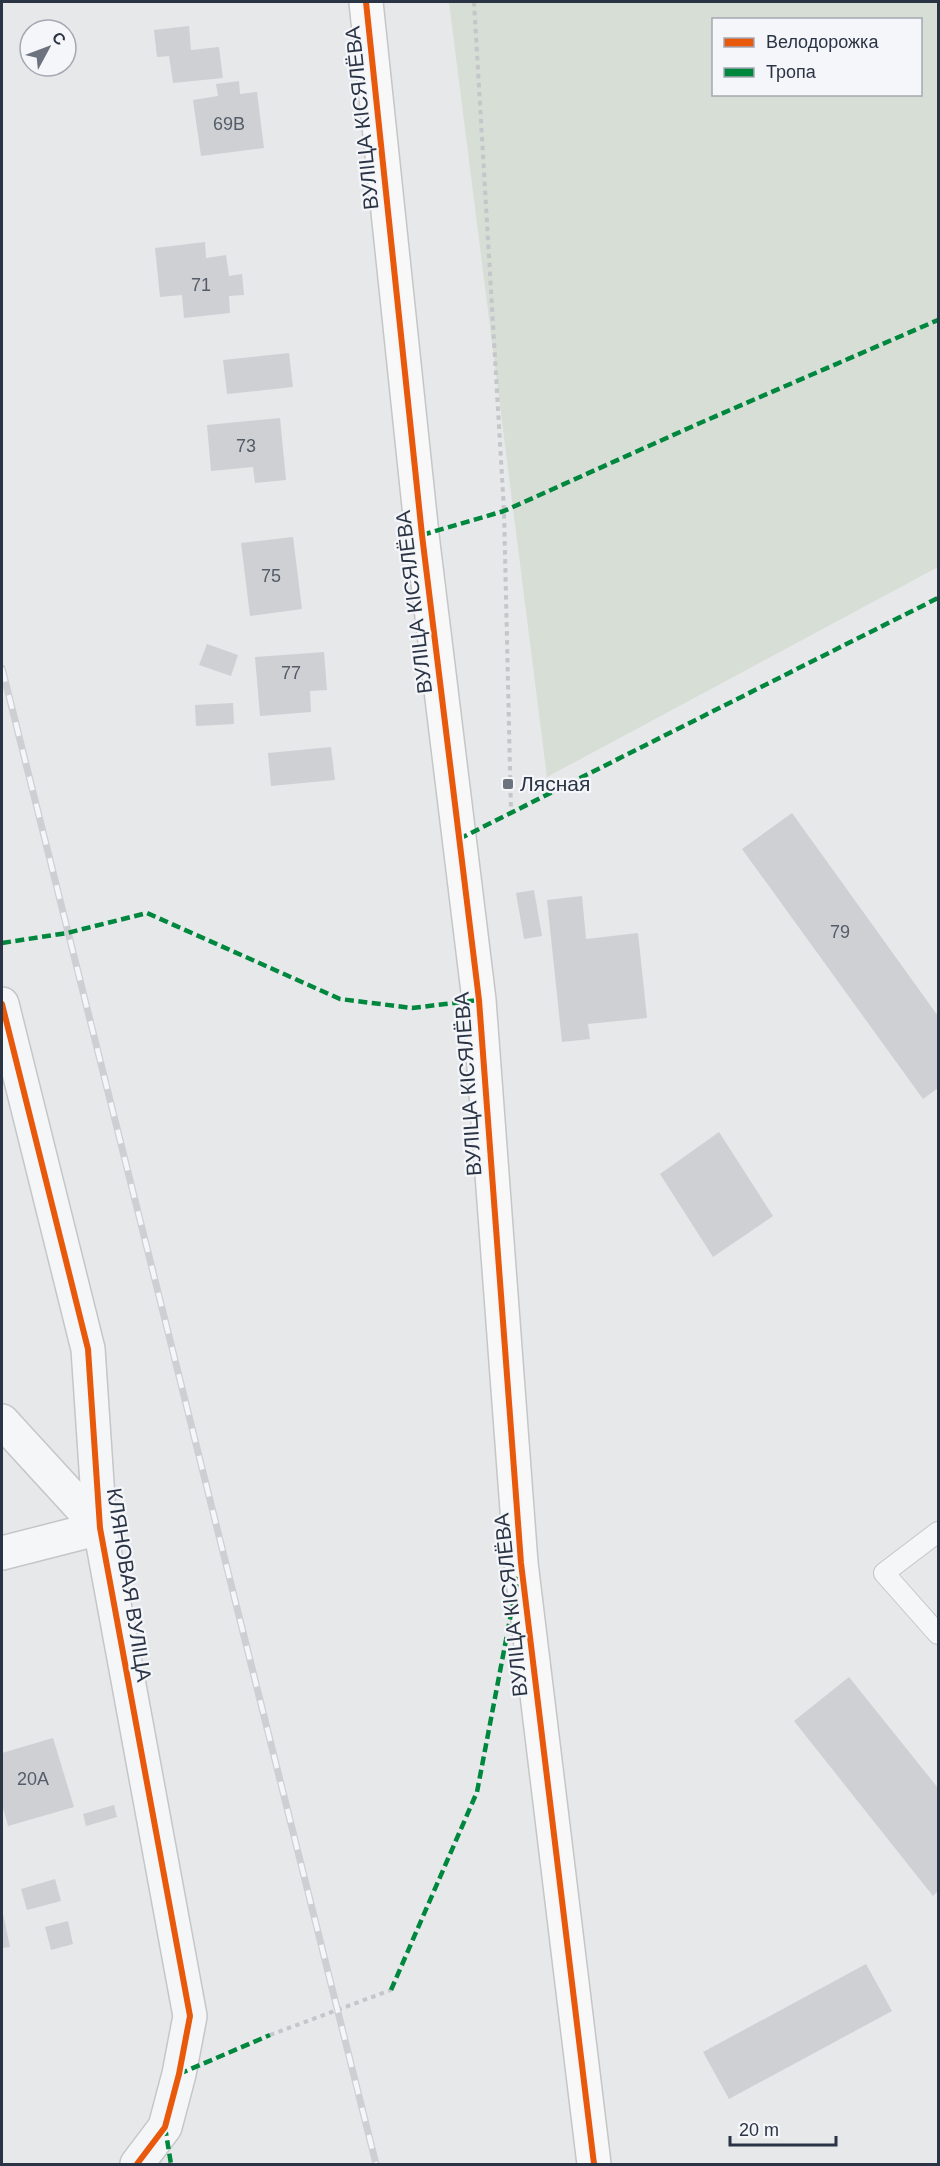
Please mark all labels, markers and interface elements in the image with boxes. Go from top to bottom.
north arrow [18,18,78,78]
legend [712,18,922,96]
street label: ВУЛІЦА КІСЯЛЁВА [340,25,383,211]
text: С [49,29,69,49]
text: Велодорожка [766,32,879,52]
text: Тропа [766,62,817,82]
house number: 69В [213,114,245,134]
house number: 71 [191,275,211,295]
house number: 73 [236,436,256,456]
street label: ВУЛІЦА КІСЯЛЁВА [391,509,436,695]
house number: 75 [261,566,281,586]
house number: 77 [281,663,301,683]
place label: Лясная [520,772,590,795]
marker: Лясная [501,777,515,791]
house number: 79 [830,922,850,942]
street label: ВУЛІЦА КІСЯЛЁВА [450,991,485,1177]
street label: КЛЯНОВАЯ ВУЛІЦА [103,1486,156,1684]
street label: ВУЛІЦА КІСЯЛЁВА [489,1512,532,1698]
house number: 20А [17,1769,49,1789]
scale bar [730,2109,836,2147]
text: 20 m [739,2120,779,2140]

